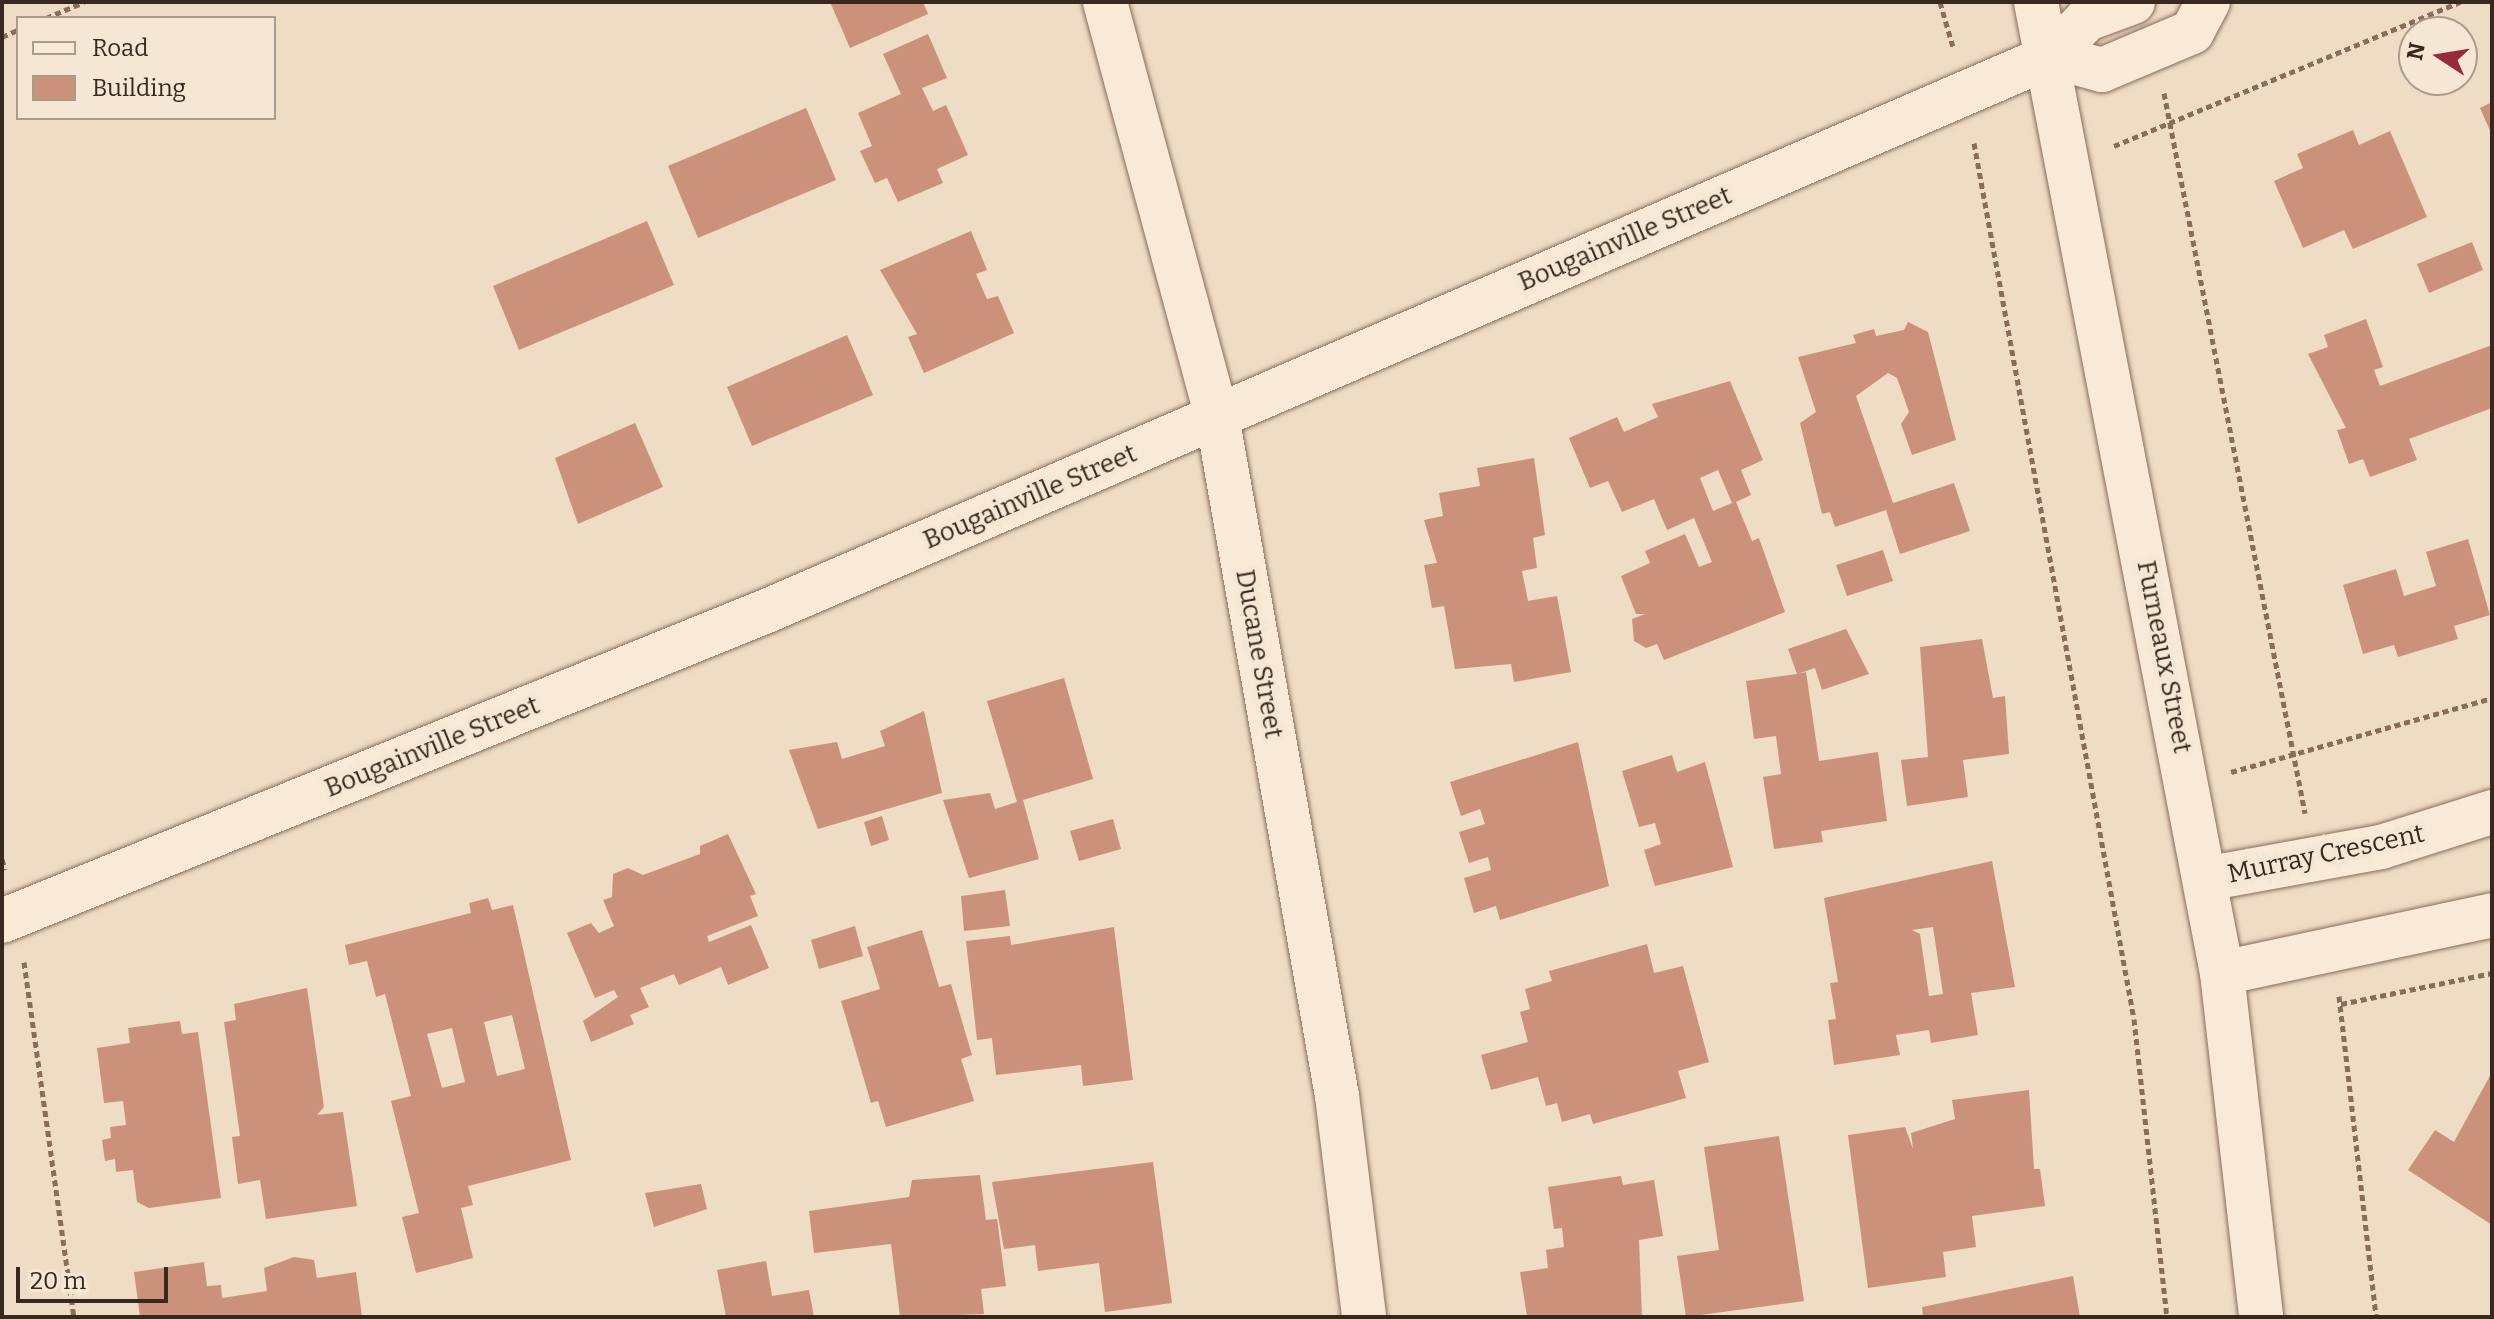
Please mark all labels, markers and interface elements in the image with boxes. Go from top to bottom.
legend [16,16,276,120]
north arrow [2398,16,2478,96]
text: Road [92,34,148,62]
text: N [2401,40,2431,62]
text: Building [92,74,186,102]
street label: Bougainville Street [1514,180,1736,298]
street label: Bougainville Street [919,438,1141,556]
street label: Furneaux Street [2130,558,2198,756]
street label: Ducane Street [1229,567,1289,741]
street label: Bougainville Street [320,690,544,804]
street label: Murray Crescent [2225,818,2427,890]
scale bar [20,1251,172,1301]
text: 20 m [30,1267,86,1295]

